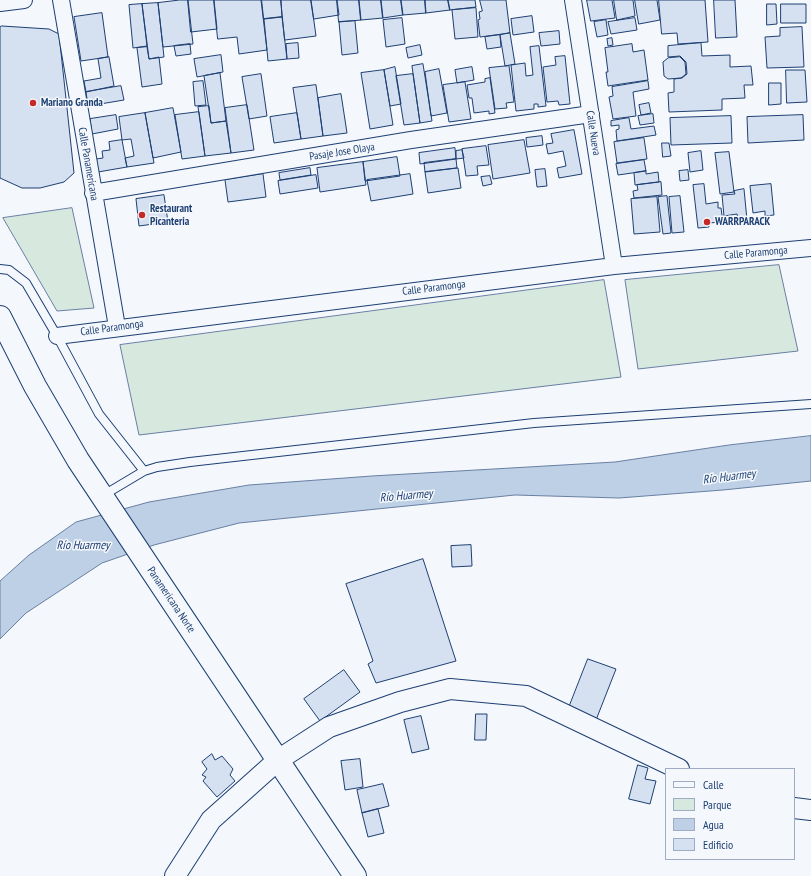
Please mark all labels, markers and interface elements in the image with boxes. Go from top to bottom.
place label: Mariano Granda [41,96,103,110]
marker: Mariano Granda [28,98,38,108]
street label: Calle Nueva [583,110,603,156]
street label: Calle Panamericana [75,126,101,202]
street label: Pasaje Jose Olaya [308,140,376,164]
place label: Restaurant Picanteria [150,202,192,228]
marker: Restaurant Picanteria [137,210,147,220]
place label: WARRPARACK [715,215,770,229]
marker: WARRPARACK [702,217,712,227]
street label: Calle Paramonga [724,244,788,262]
street label: Calle Paramonga [402,278,466,298]
street label: Calle Paramonga [80,317,144,339]
water label: Río Huarmey [702,467,756,487]
water label: Río Huarmey [379,487,433,505]
water label: Río Huarmey [57,539,109,553]
street label: Panamericana Norte [144,565,198,635]
legend [665,768,795,860]
text: Calle [703,777,724,792]
text: Parque [703,797,732,812]
text: Agua [703,817,724,832]
text: Edificio [703,837,733,852]

